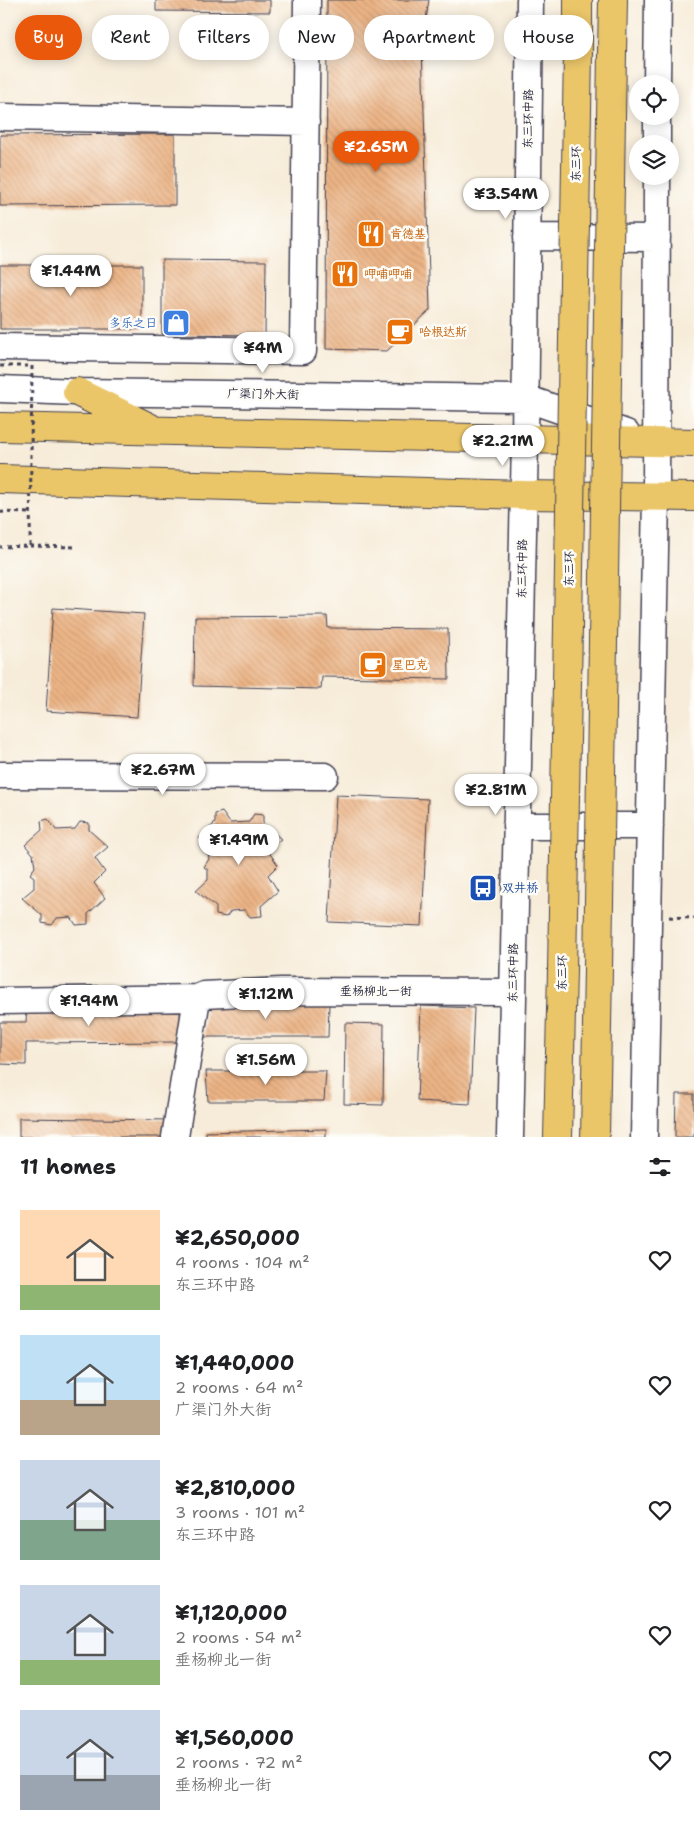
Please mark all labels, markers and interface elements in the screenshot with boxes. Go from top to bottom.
chip: Buy [15,15,82,60]
chip: Rent [92,15,169,60]
chip: Filters [179,15,269,60]
chip: New [279,15,354,60]
chip: Apartment [364,15,494,60]
chip: House [504,15,593,60]
map controls [629,75,679,185]
button: locate [629,75,679,125]
street label: 东三环中路 [519,89,537,149]
pin: ¥2.65M [335,130,417,173]
button: layers [629,135,679,185]
text: ¥2.65M [344,136,408,157]
street label: 东三环 [568,146,584,182]
pin: ¥3.54M [465,178,547,220]
text: ¥3.54M [474,183,538,204]
restaurant icon: 肯德基 [356,219,386,249]
place label: 肯德基 [390,226,426,242]
pin: ¥1.44M [30,254,112,297]
restaurant icon: 呷哺呷哺 [330,259,360,289]
text: ¥1.44M [41,260,101,281]
place label: 呷哺呷哺 [364,266,412,282]
shop icon: 多乐之日 [161,308,191,338]
place label: 多乐之日 [109,315,157,331]
cafe icon: 哈根达斯 [385,317,415,347]
place label: 哈根达斯 [419,324,467,340]
pin: ¥4M [239,332,287,374]
text: ¥4M [244,337,282,358]
street label: 广渠门外大街 [227,385,299,403]
pin: ¥2.21M [462,424,544,467]
text: ¥2.21M [473,430,533,451]
street label: 东三环中路 [513,539,531,599]
street label: 东三环 [561,551,577,587]
cafe icon: 星巴克 [358,650,388,680]
place label: 星巴克 [392,657,428,673]
pin: ¥2.67M [122,754,204,796]
text: ¥2.67M [131,759,195,780]
pin: ¥2.81M [455,774,537,816]
text: ¥2.81M [465,779,527,800]
pin: ¥1.49M [198,824,280,866]
text: ¥1.49M [209,829,269,850]
bus stop icon: 双井桥 [468,873,498,903]
place label: 双井桥 [502,880,539,896]
street label: 东三环中路 [504,943,522,1003]
street label: 东三环 [554,955,570,991]
pin: ¥1.12M [225,978,307,1020]
text: ¥1.12M [239,983,293,1004]
street label: 垂杨柳北一街 [340,983,412,999]
pin: ¥1.94M [48,984,130,1027]
text: ¥1.94M [60,990,118,1011]
pin: ¥1.56M [225,1044,307,1086]
text: ¥1.56M [236,1049,296,1070]
text: 11 homes [20,1153,116,1181]
icon: filters [646,1153,674,1181]
text: ¥2,650,000 [175,1224,300,1252]
icon: home [60,1230,120,1290]
icon: heart [646,1246,674,1274]
text: 4 rooms · 104 m² [175,1252,310,1273]
text: 东三环中路 [175,1274,255,1295]
text: ¥1,440,000 [175,1349,294,1377]
icon: home [60,1355,120,1415]
icon: heart [646,1371,674,1399]
text: 2 rooms · 64 m² [175,1377,303,1398]
text: 广渠门外大街 [175,1399,271,1420]
text: ¥2,810,000 [175,1474,295,1502]
icon: home [60,1480,120,1540]
icon: heart [646,1496,674,1524]
text: 3 rooms · 101 m² [175,1502,305,1523]
text: 东三环中路 [175,1524,255,1545]
text: ¥1,120,000 [175,1599,287,1627]
icon: home [60,1605,120,1665]
icon: heart [646,1621,674,1649]
text: 2 rooms · 54 m² [175,1627,302,1648]
text: 垂杨柳北一街 [175,1649,271,1670]
text: ¥1,560,000 [175,1724,294,1752]
icon: home [60,1730,120,1790]
icon: heart [646,1746,674,1774]
text: 2 rooms · 72 m² [175,1752,303,1773]
text: 垂杨柳北一街 [175,1774,271,1795]

